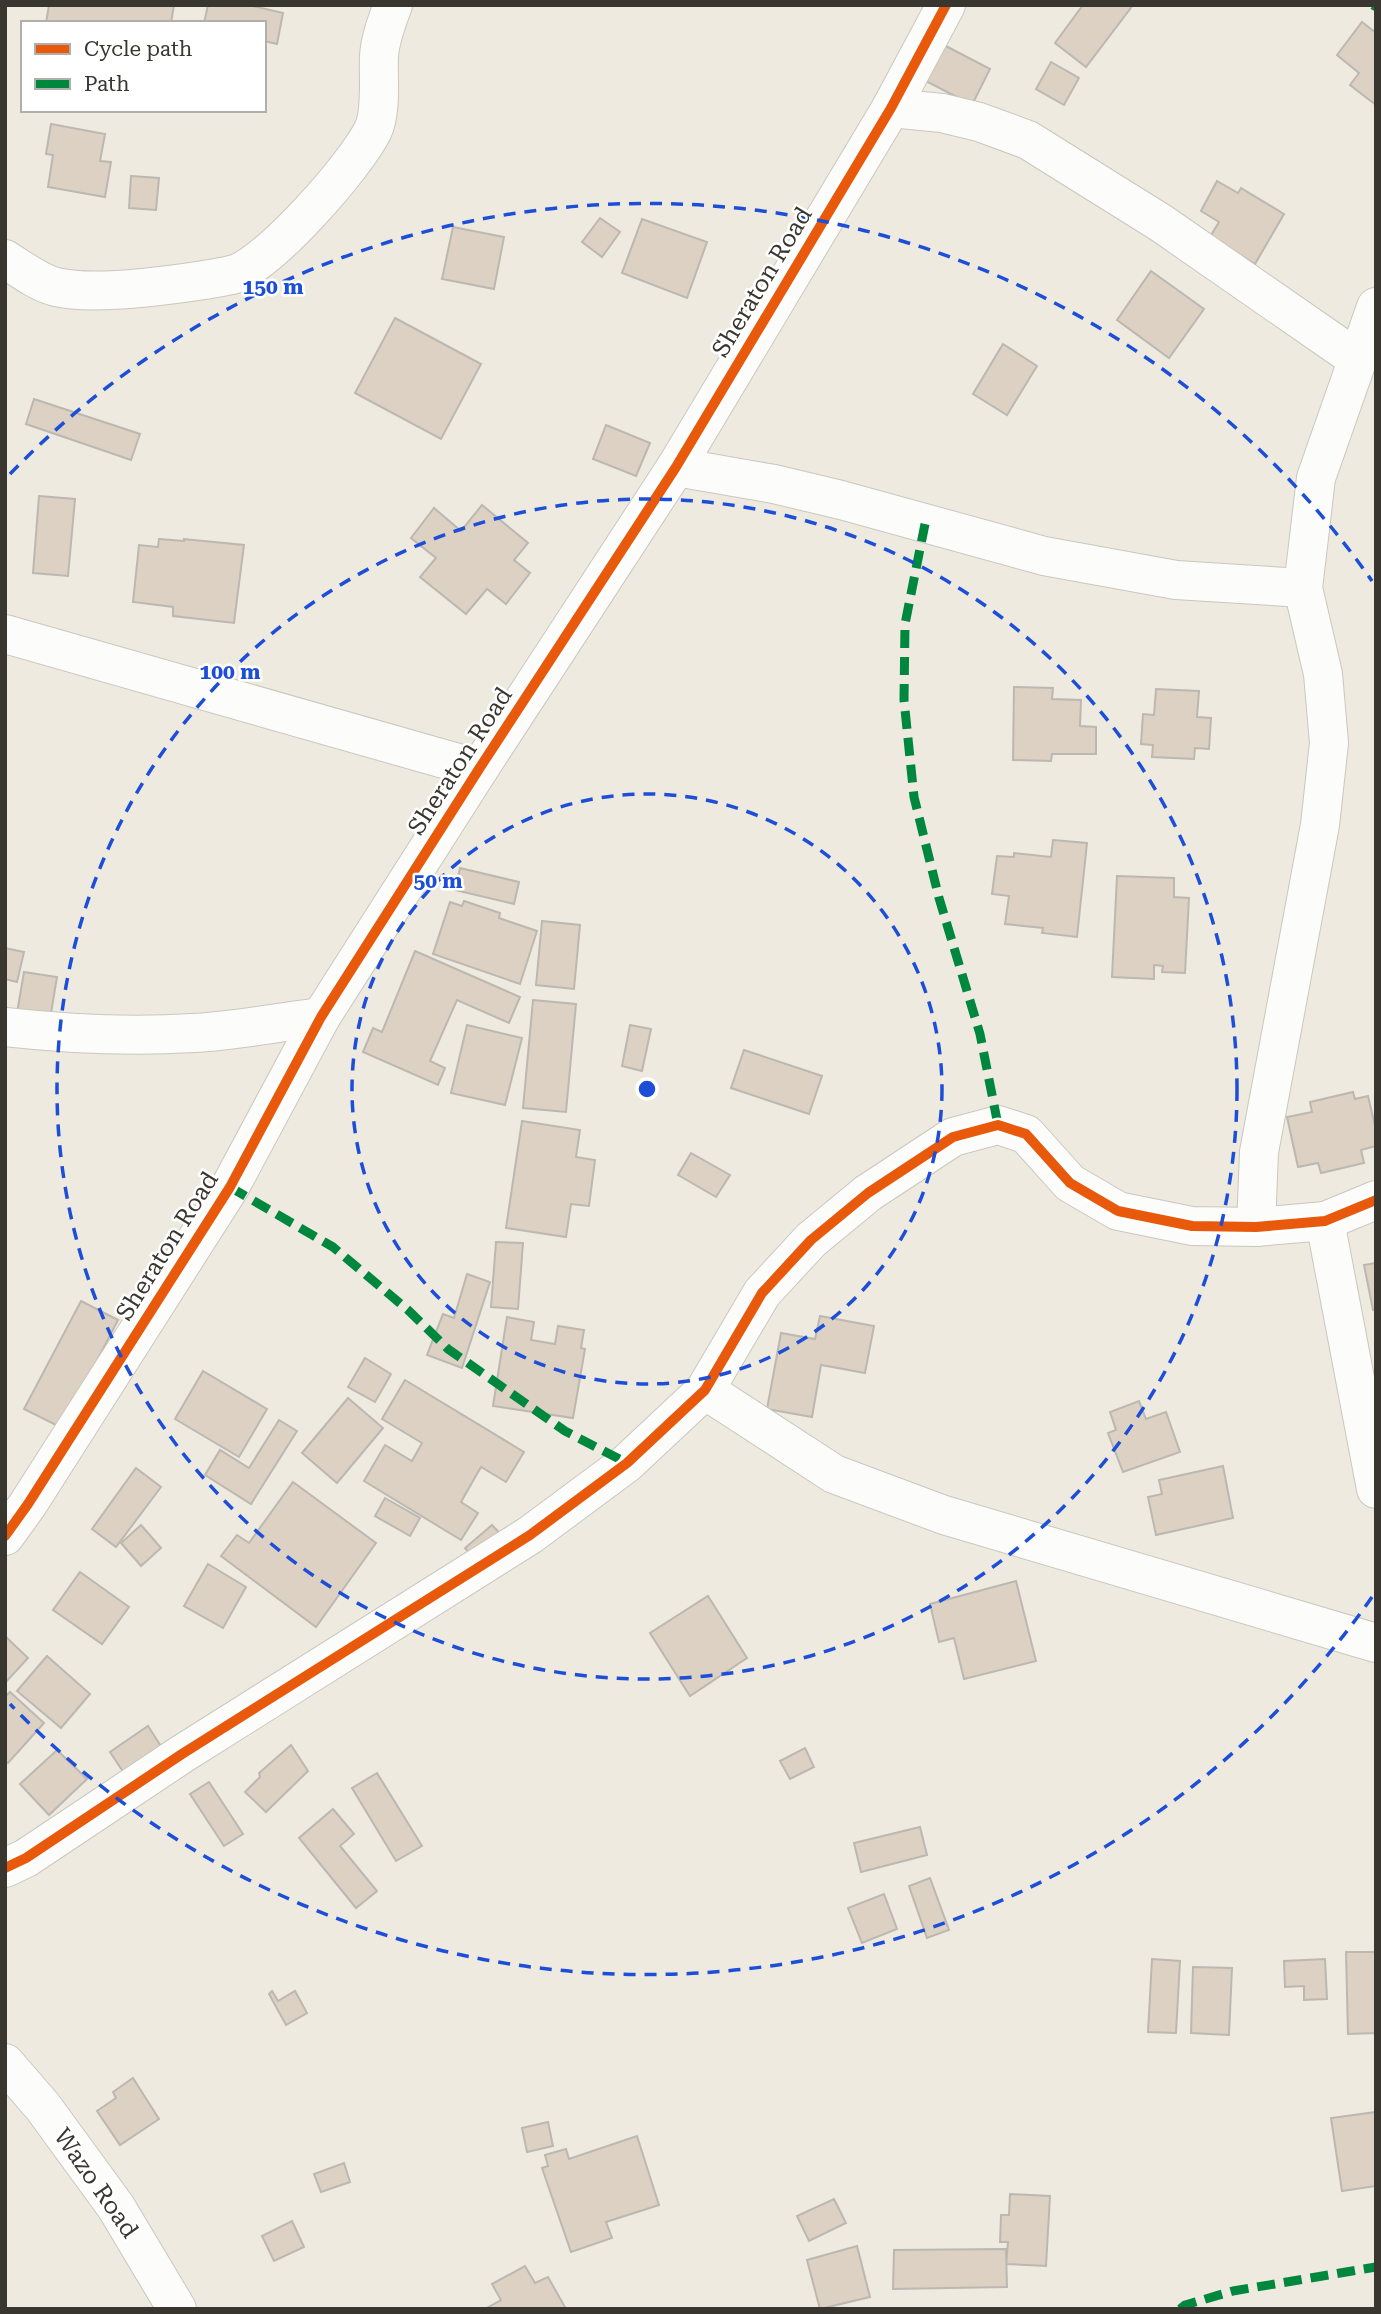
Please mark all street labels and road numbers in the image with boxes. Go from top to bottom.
street label: Sheraton Road [706,202,818,362]
street label: Sheraton Road [402,682,518,840]
street label: Sheraton Road [110,1166,224,1326]
street label: Wazo Road [48,2123,144,2243]

